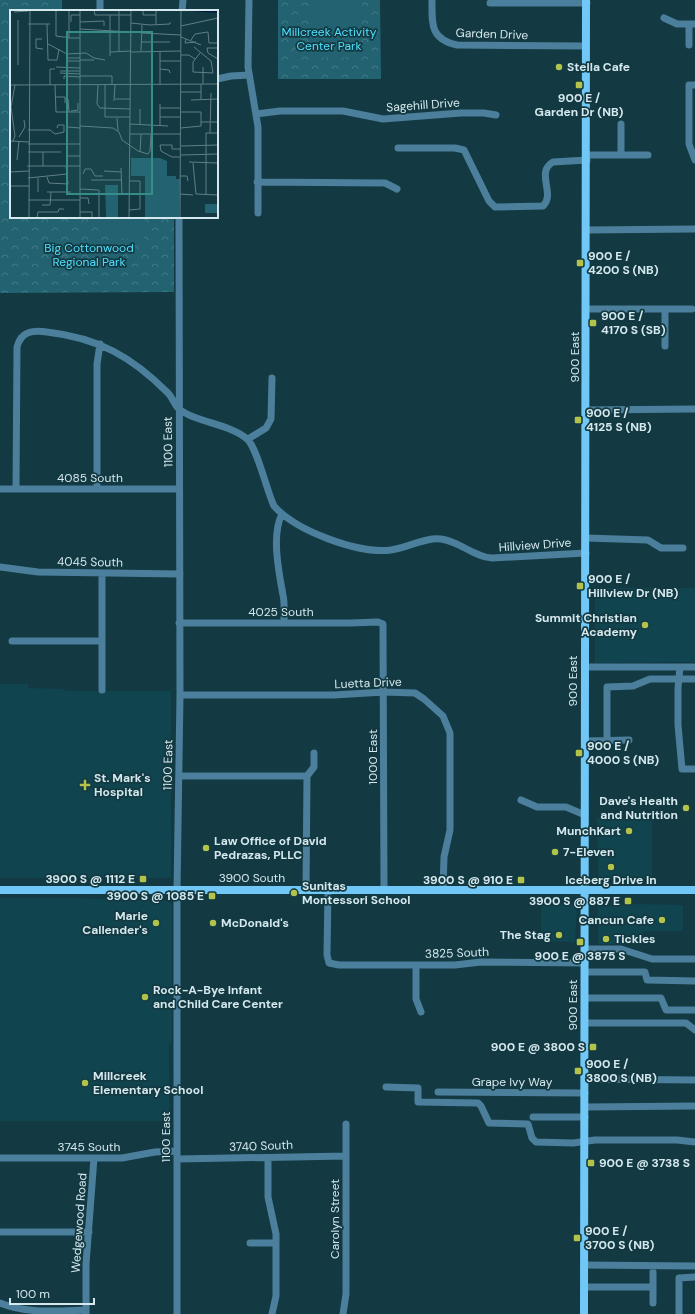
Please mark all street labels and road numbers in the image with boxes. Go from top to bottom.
street label: Garden Drive [455,25,529,43]
street label: Sagehill Drive [386,94,460,116]
street label: 900 East [567,331,583,382]
street label: 1100 East [160,416,176,468]
street label: 4085 South [57,470,123,486]
street label: Hillview Drive [498,534,572,556]
street label: 4045 South [57,553,123,571]
street label: 4025 South [248,604,314,620]
street label: 900 East [565,655,581,706]
street label: Luetta Drive [334,674,402,692]
street label: 1000 East [365,729,381,785]
street label: 1100 East [160,739,176,791]
street label: 3900 South [219,870,285,886]
street label: 3825 South [425,944,489,962]
street label: 900 East [565,979,581,1030]
street label: Grape Ivy Way [472,1074,553,1090]
street label: 1100 East [158,1111,174,1162]
street label: 3740 South [229,1137,293,1155]
street label: 3745 South [58,1139,121,1155]
street label: Wedgewood Road [68,1172,90,1274]
street label: Carolyn Street [327,1179,343,1259]

